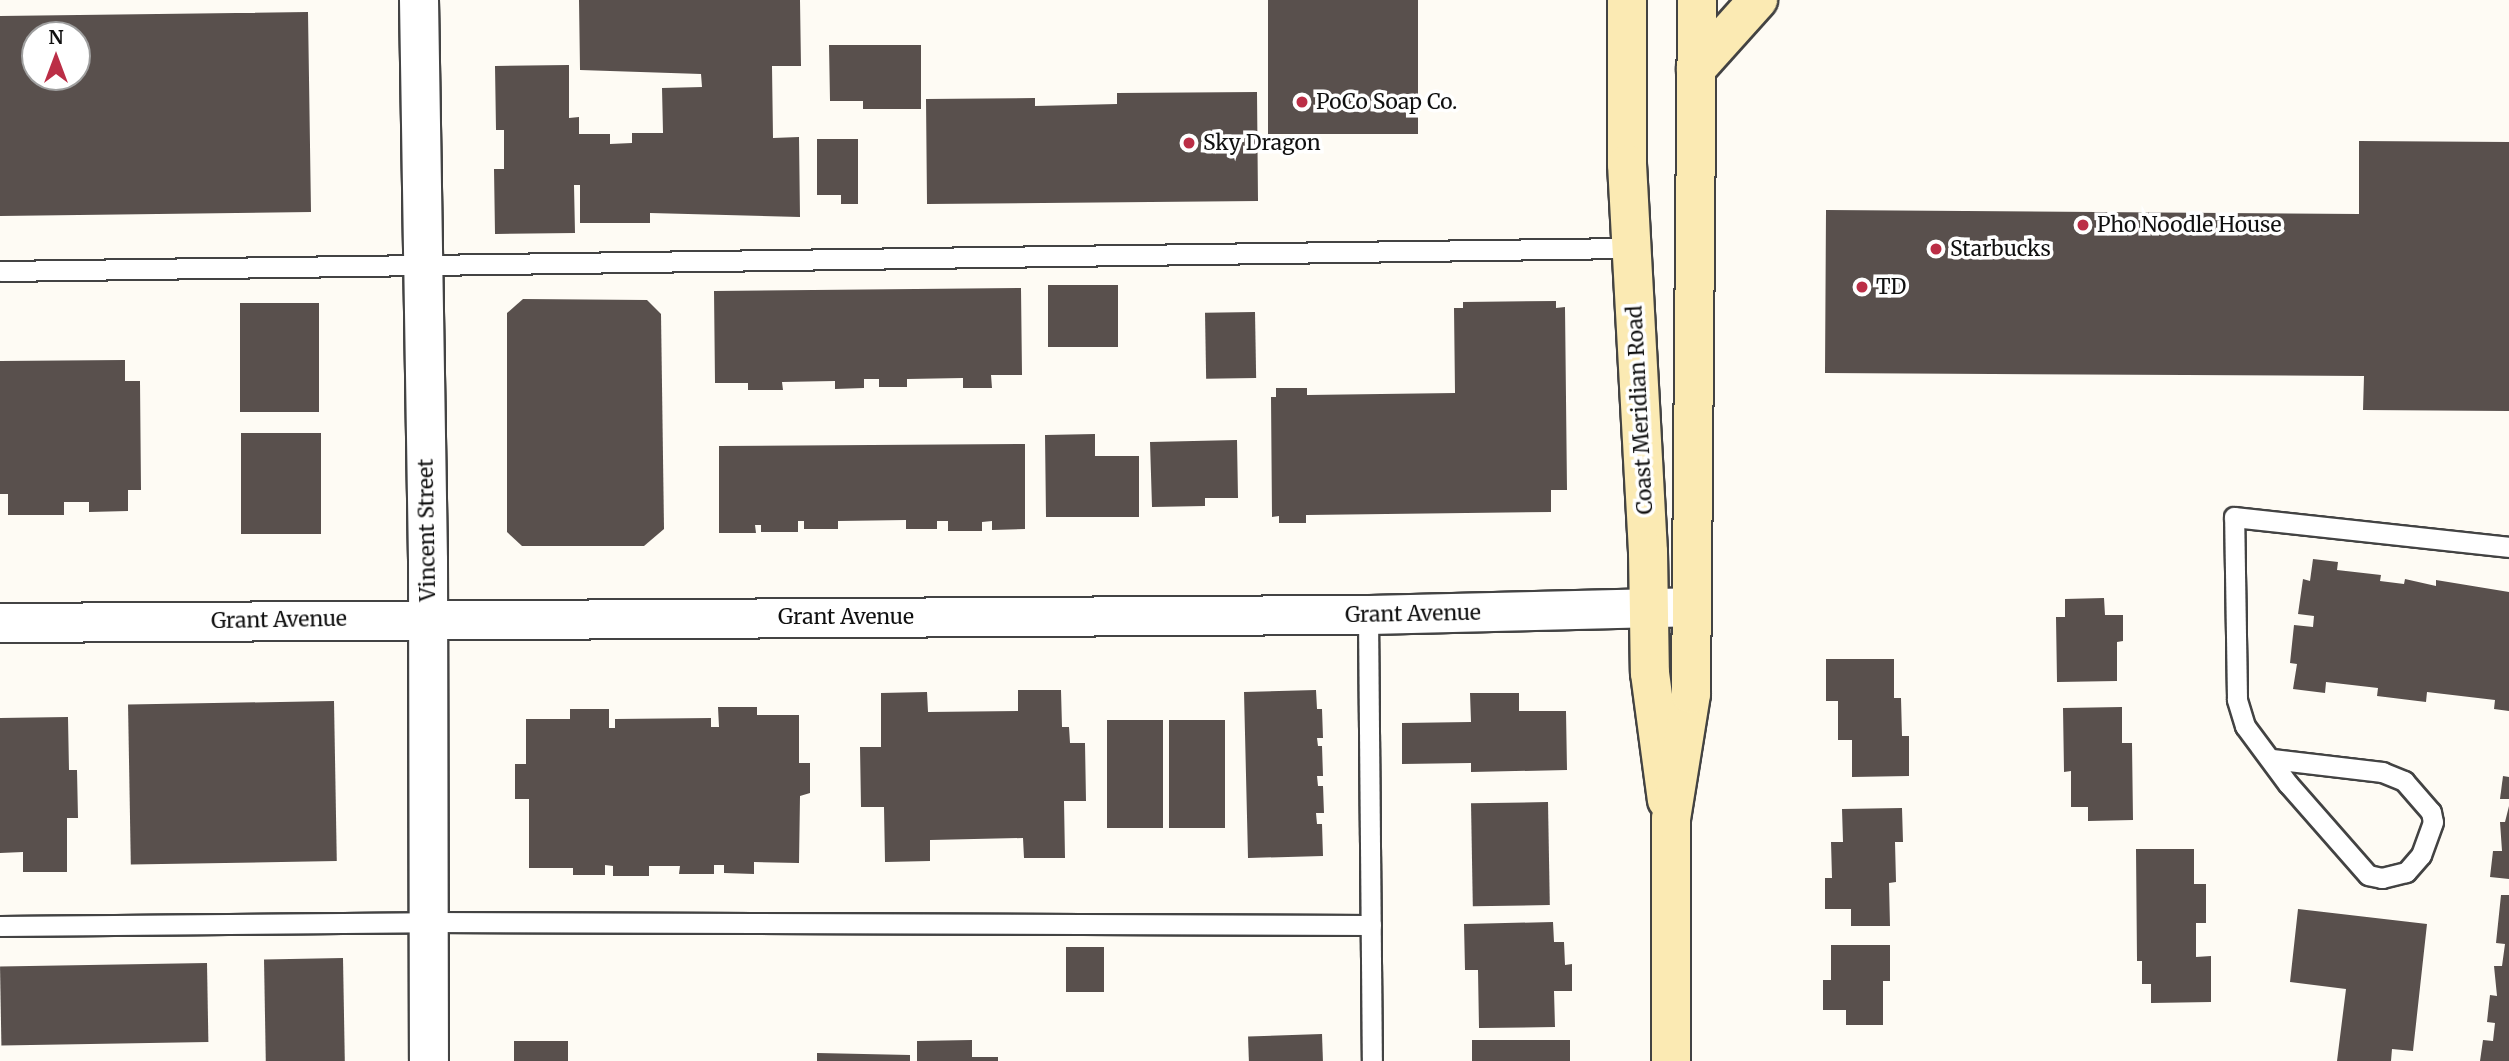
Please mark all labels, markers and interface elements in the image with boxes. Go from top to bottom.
north arrow [21,21,91,91]
text: N [48,25,64,49]
place label: PoCo Soap Co. [1316,89,1457,115]
marker: PoCo Soap Co. [1294,94,1310,110]
place label: Sky Dragon [1203,130,1321,156]
marker: Sky Dragon [1181,135,1197,151]
place label: Pho Noodle House [2097,212,2281,238]
marker: Pho Noodle House [2075,217,2091,233]
place label: Starbucks [1950,236,2051,262]
marker: Starbucks [1928,241,1944,257]
place label: TD [1876,274,1906,300]
marker: TD [1854,279,1870,295]
street label: Coast Meridian Road [1622,305,1658,515]
street label: Vincent Street [413,458,441,602]
street label: Grant Avenue [1345,600,1481,628]
street label: Grant Avenue [778,604,914,630]
street label: Grant Avenue [211,606,347,634]

